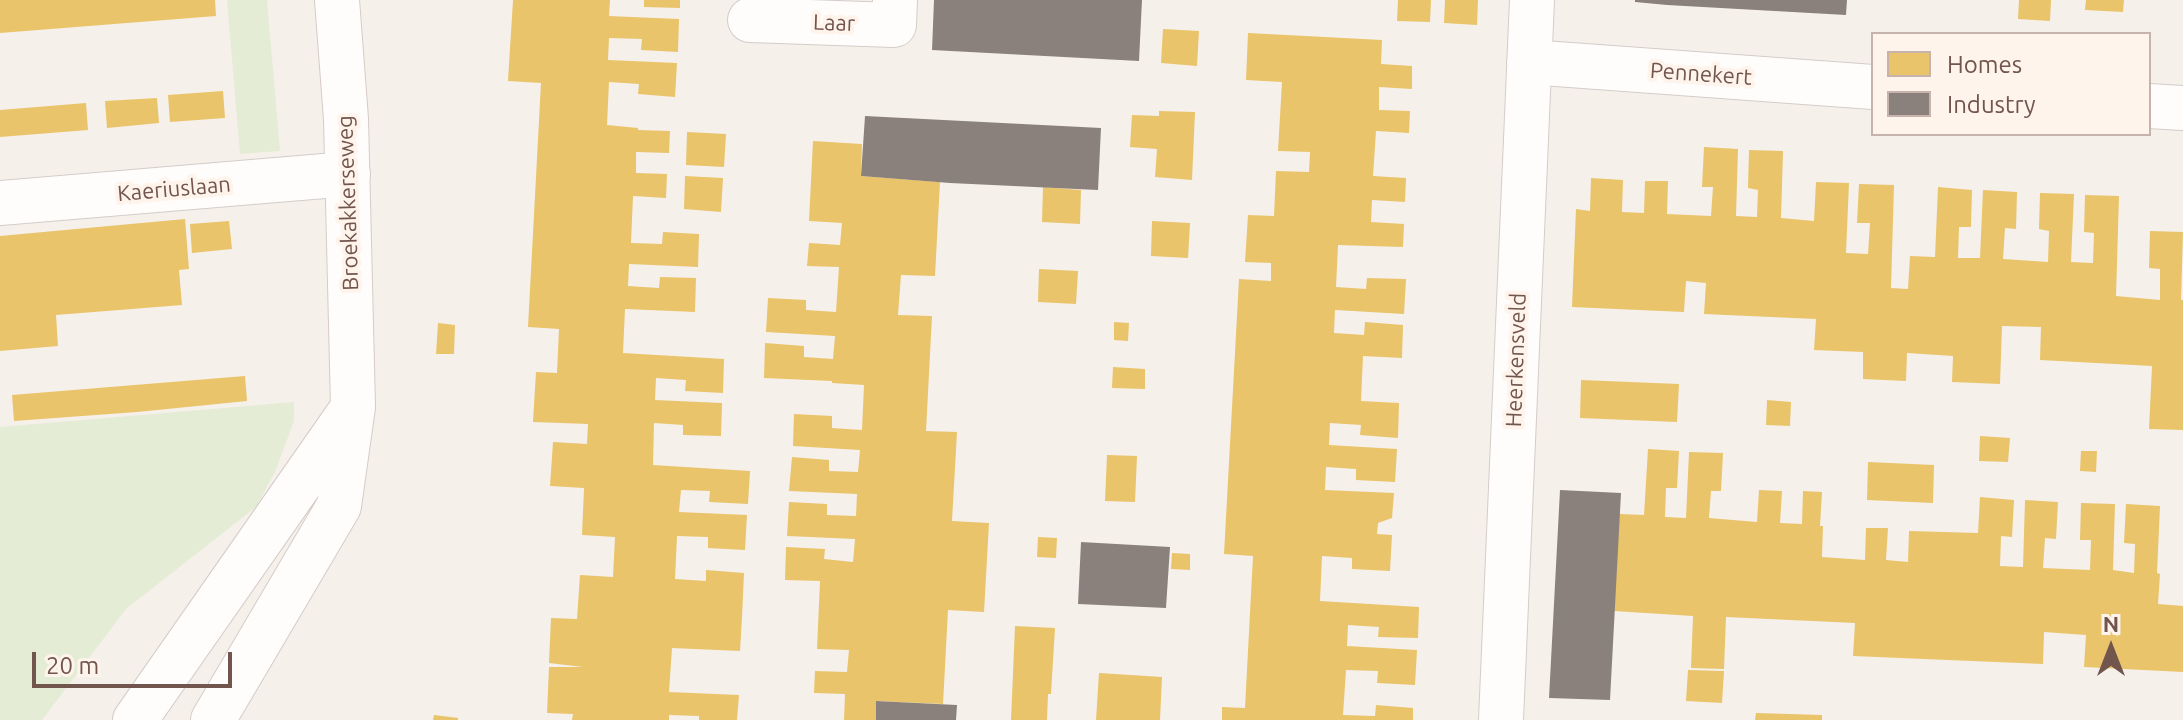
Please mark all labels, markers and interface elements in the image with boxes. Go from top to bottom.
street label: Laar [812,9,856,37]
legend [1871,32,2151,136]
text: Homes [1947,51,2022,78]
street label: Pennekert [1649,57,1753,91]
text: Industry [1947,91,2036,118]
street label: Broekakkerseweg [332,115,364,291]
street label: Kaeriuslaan [116,171,232,207]
street label: Heerkensveld [1500,292,1532,428]
north arrow [2071,608,2151,688]
text: N [2103,611,2119,636]
scale bar [36,636,236,686]
text: 20 m [46,652,99,679]

